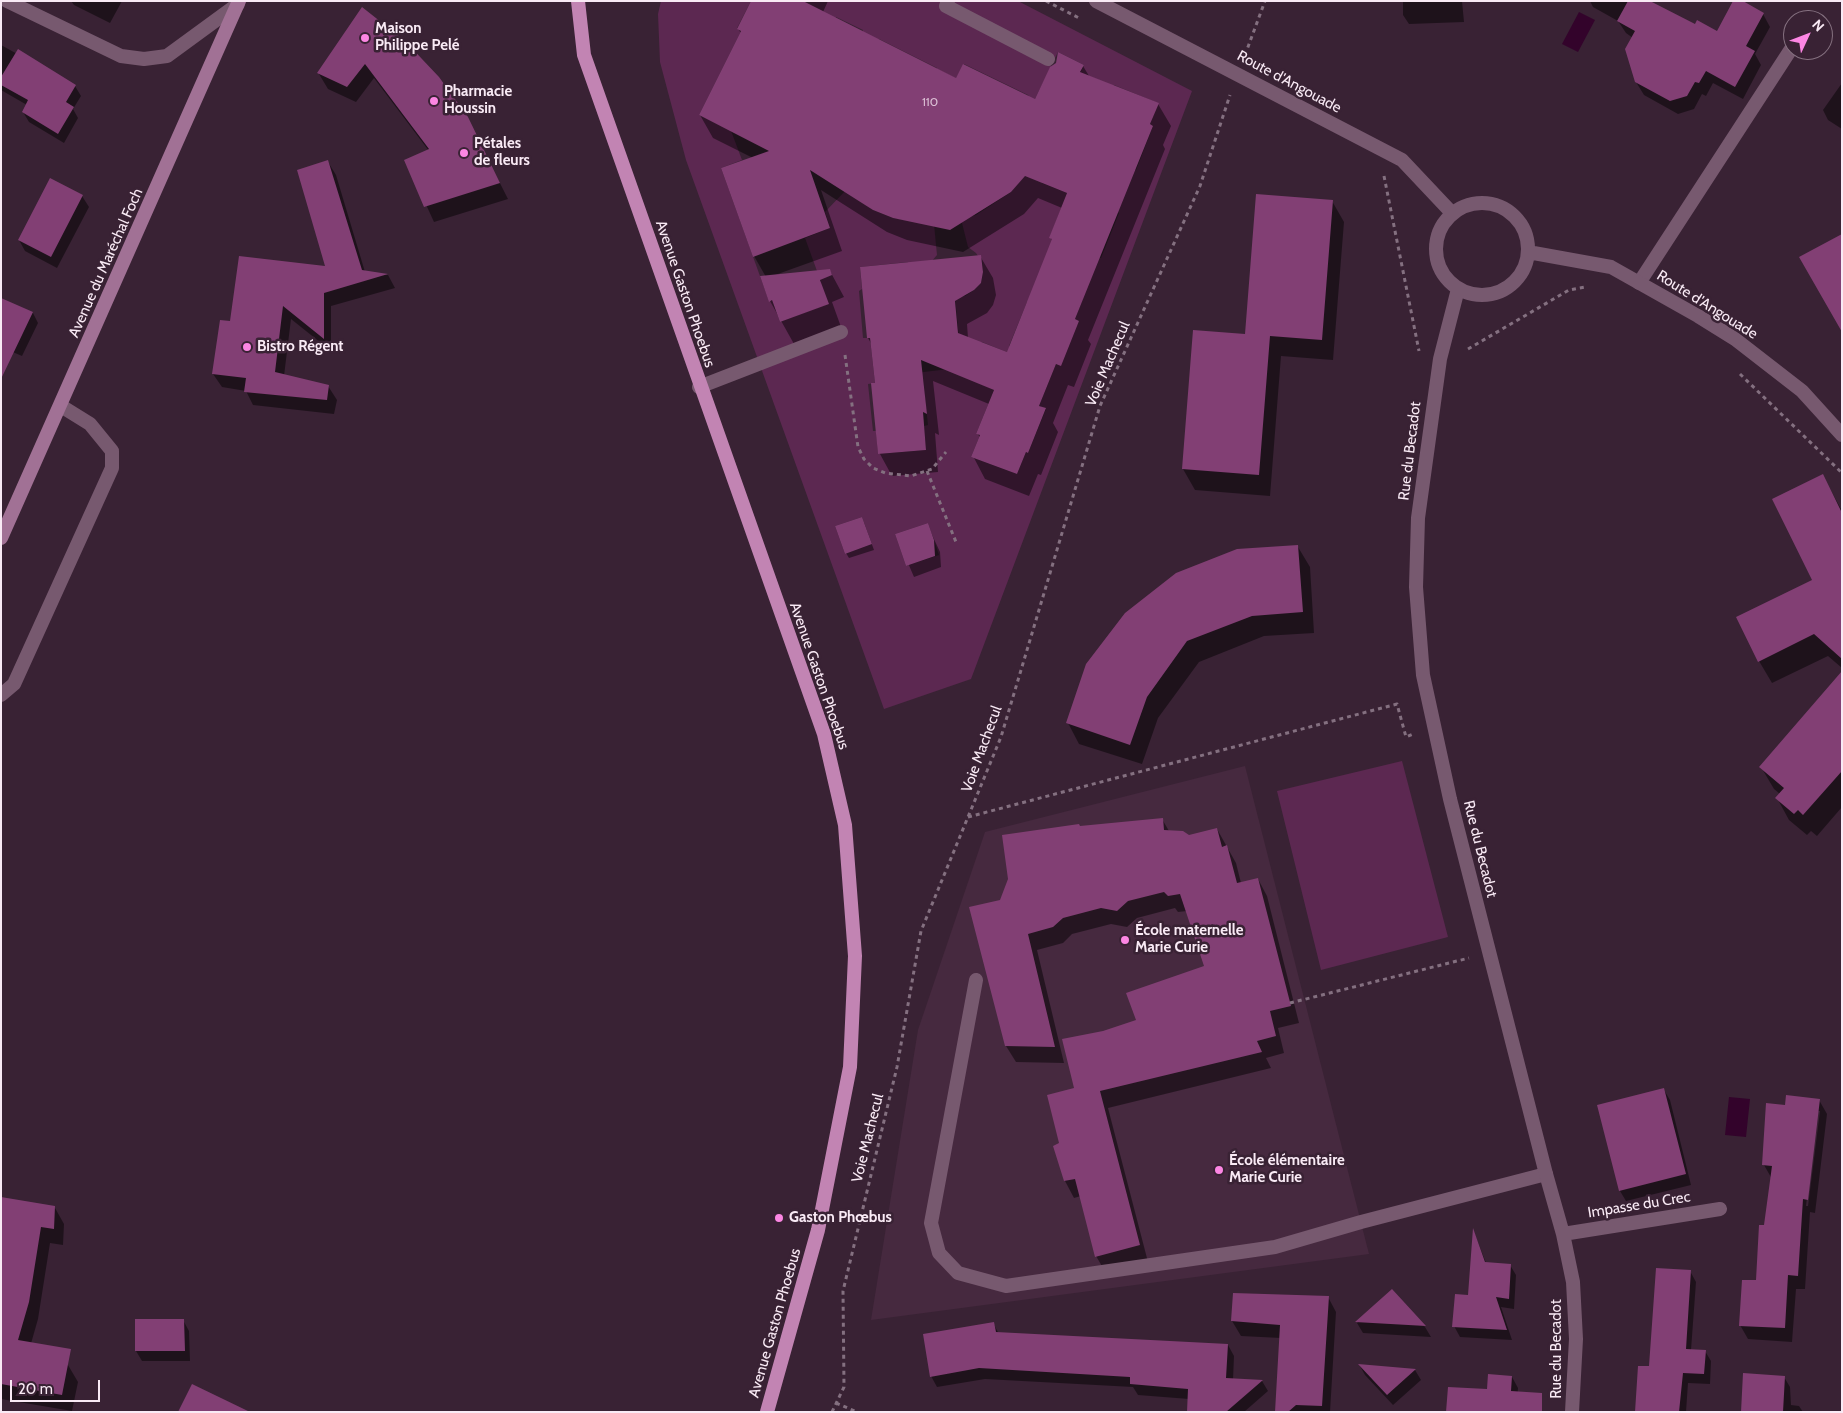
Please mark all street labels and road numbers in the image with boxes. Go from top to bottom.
street label: Route d'Angouade [1234,47,1344,117]
street label: Avenue du Maréchal Foch [65,186,147,340]
street label: Avenue Gaston Phoebus [651,218,719,370]
street label: Route d'Angouade [1653,267,1761,343]
street label: Voie Machecul [1082,319,1134,409]
street label: Rue du Becadot [1395,401,1425,501]
street label: Avenue Gaston Phoebus [785,600,853,752]
street label: Voie Machecul [958,703,1006,795]
street label: Rue du Becadot [1459,799,1501,899]
street label: Voie Machecul [848,1092,888,1184]
street label: Impasse du Crec [1586,1188,1692,1222]
street label: Avenue Gaston Phoebus [745,1246,805,1400]
street label: Rue du Becadot [1548,1299,1566,1399]

